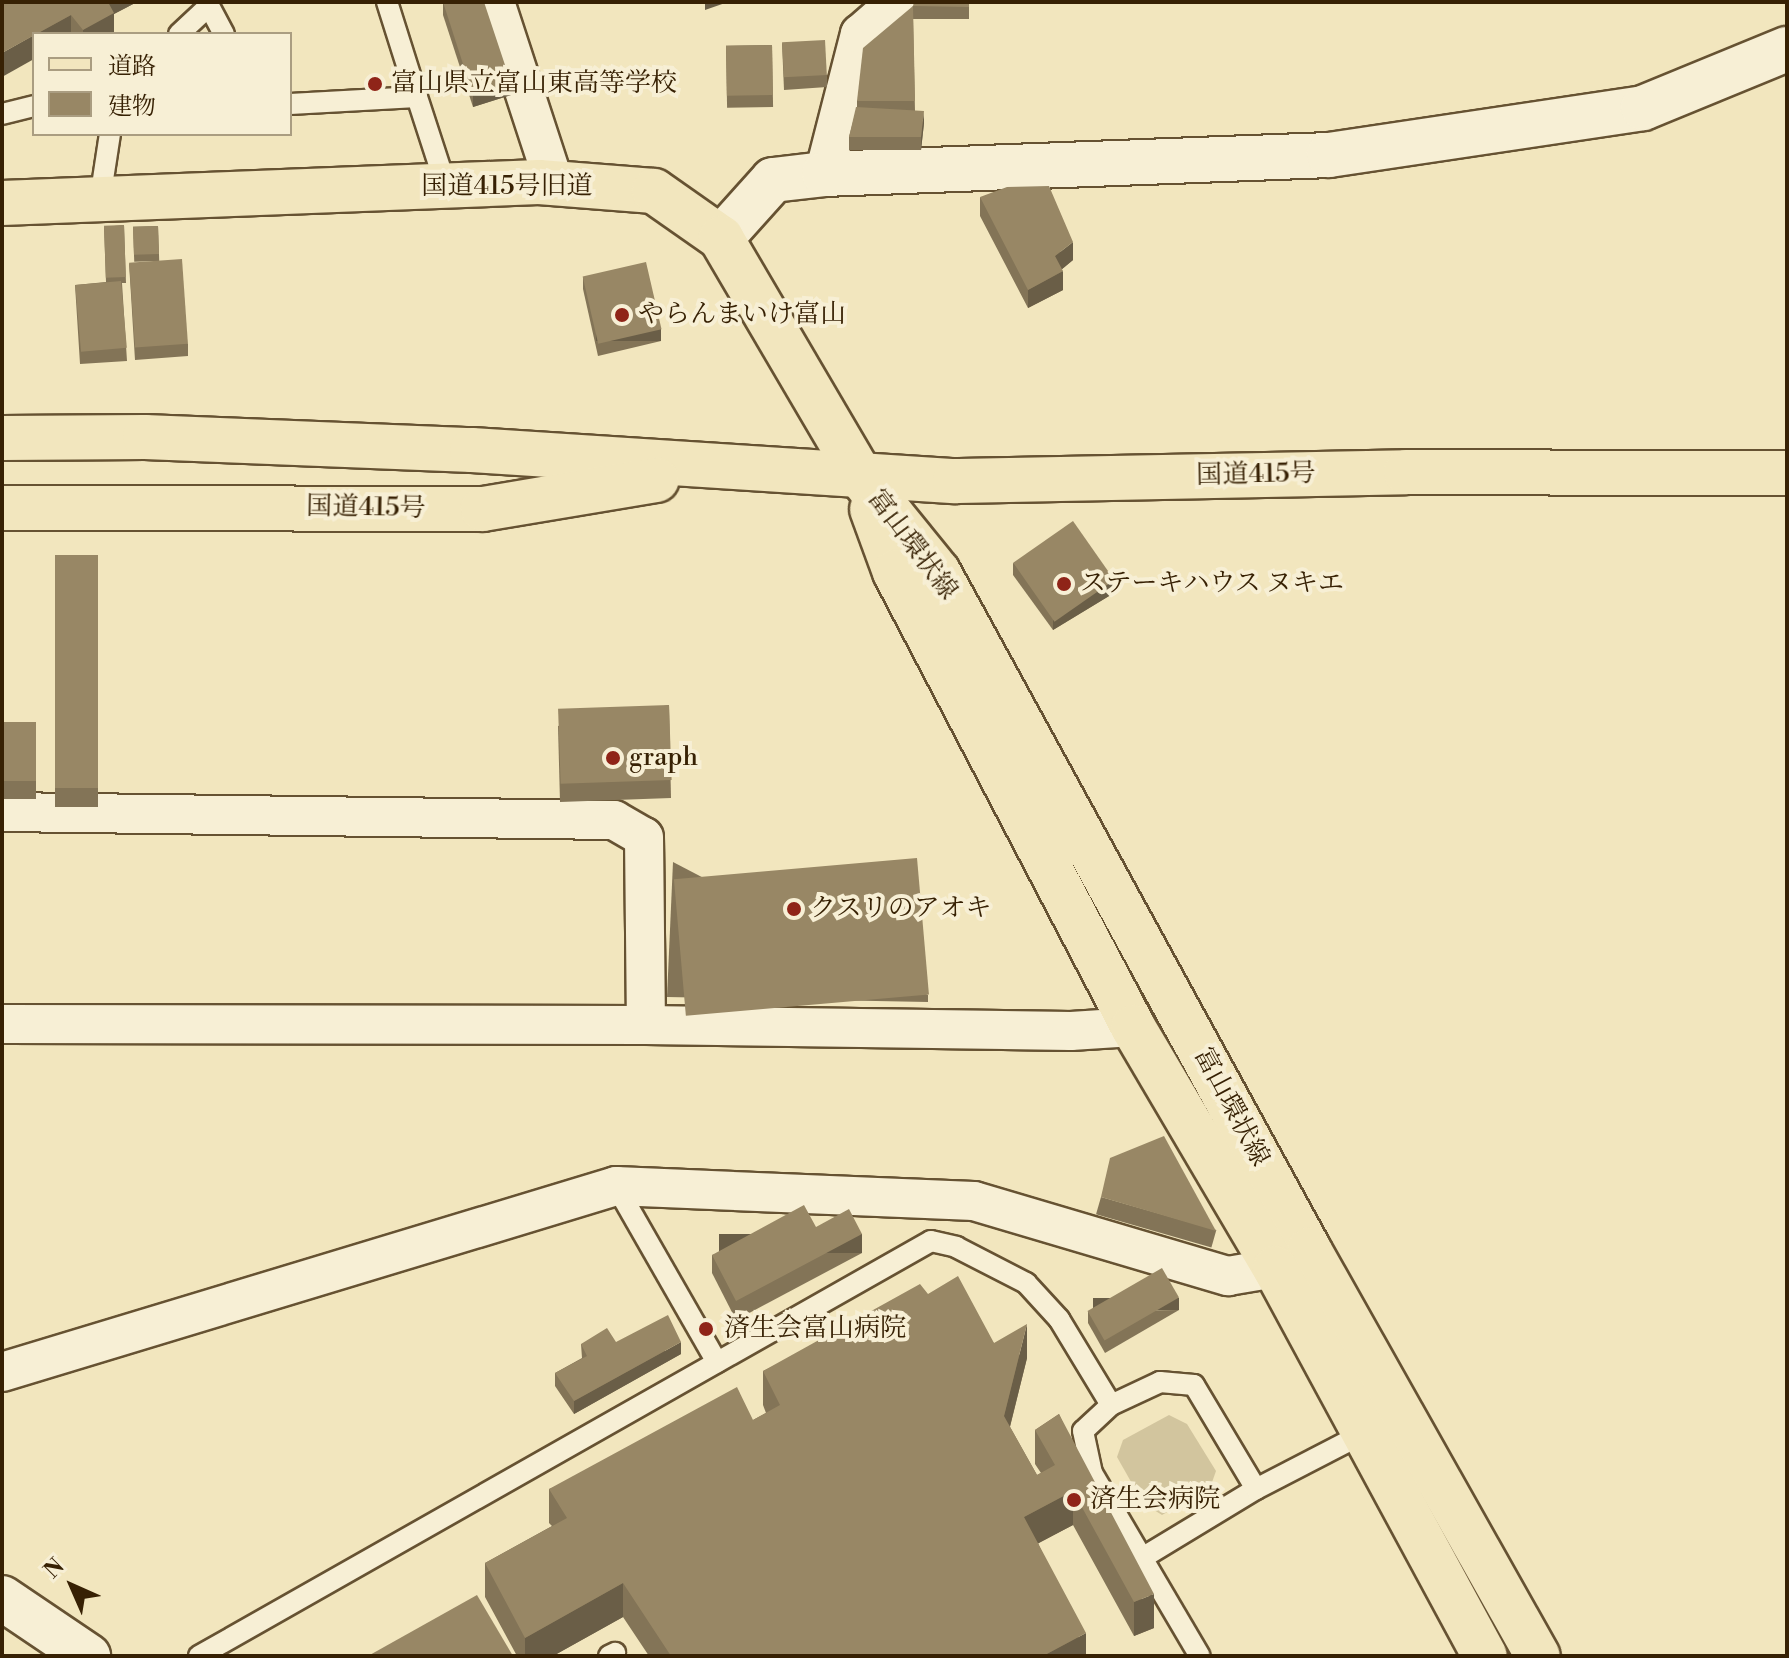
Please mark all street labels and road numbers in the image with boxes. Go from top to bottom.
street label: 国道415号旧道 [421,171,593,203]
street label: 国道415号 [1196,458,1316,492]
street label: 富山環状線 [860,484,964,606]
street label: 国道415号 [306,491,426,525]
street label: 富山環状線 [1187,1042,1275,1172]

